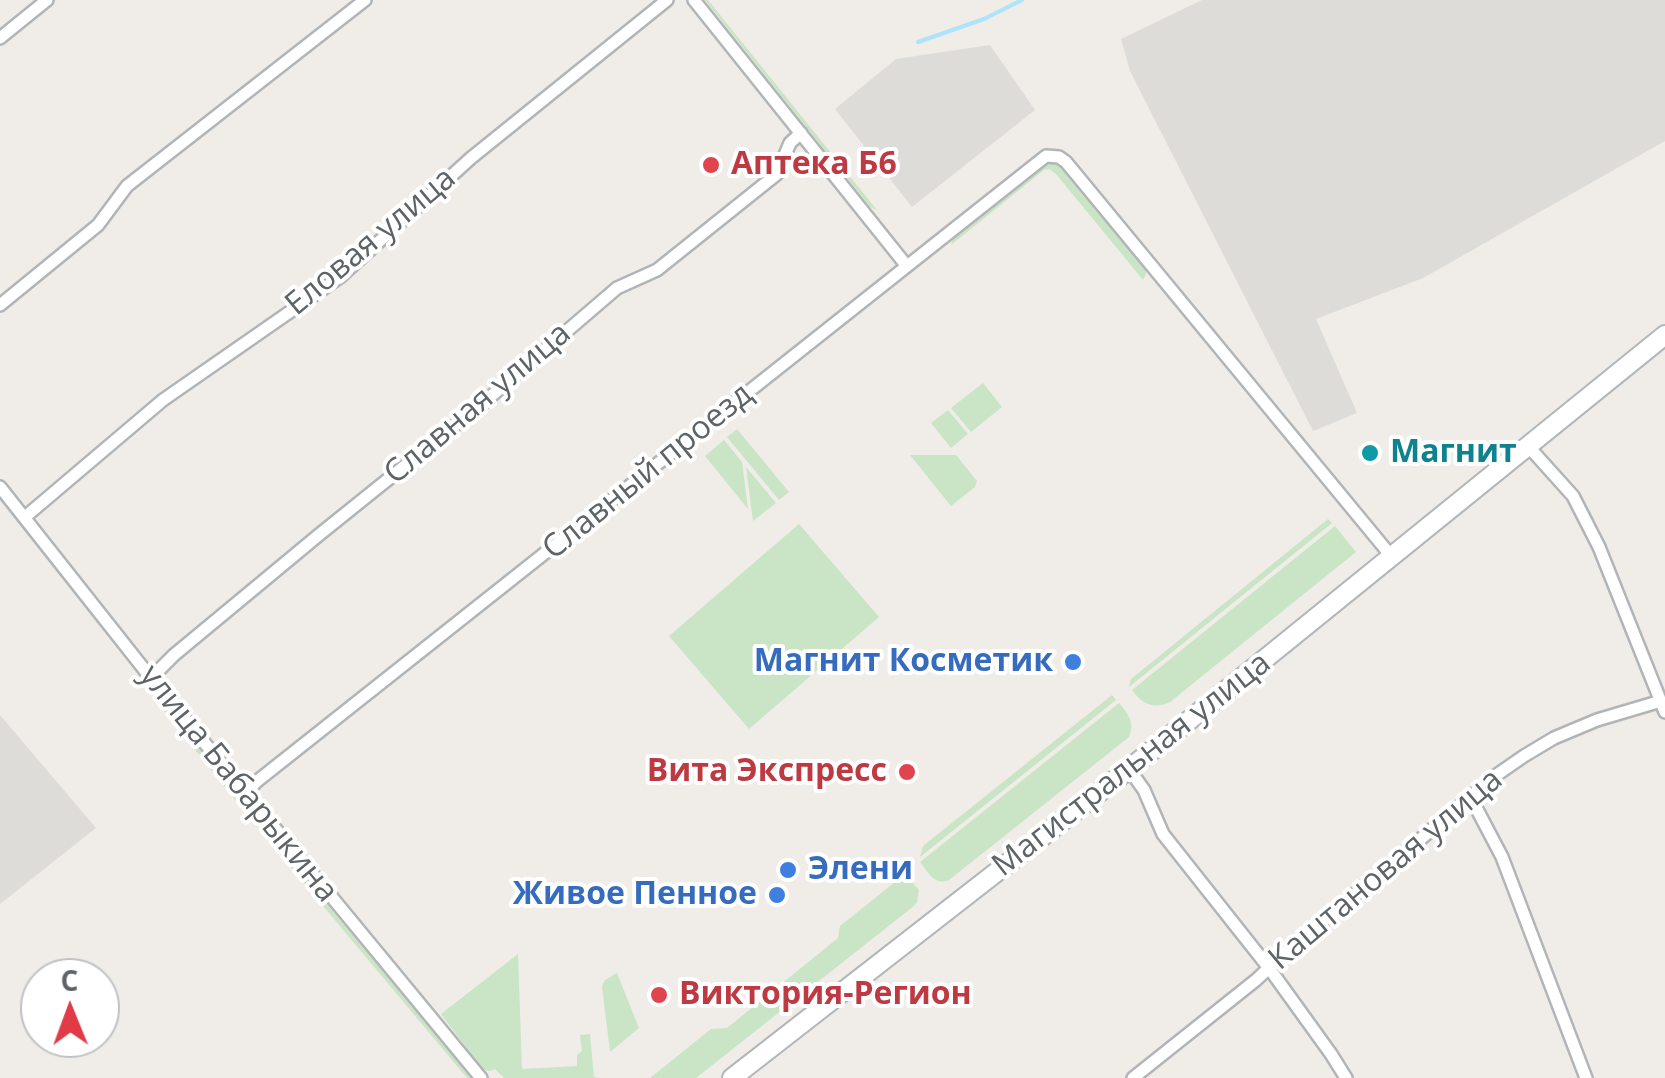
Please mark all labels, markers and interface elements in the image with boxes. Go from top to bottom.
place label: Аптека Б6 [731,146,897,184]
marker: Аптека Б6 [700,154,722,176]
street label: Еловая улица [278,160,464,324]
street label: Славная улица [377,315,579,493]
street label: Славный проезд [535,376,761,568]
place label: Магнит [1390,434,1517,472]
marker: Магнит [1359,442,1381,464]
place label: Магнит Косметик [754,643,1053,681]
street label: Магистральная улица [985,645,1279,885]
marker: Магнит Косметик [1062,651,1084,673]
street label: улица Бабарыкина [131,658,345,910]
place label: Вита Экспресс [647,753,887,791]
marker: Вита Экспресс [896,761,918,783]
street label: Каштановая улица [1262,761,1510,979]
place label: Элени [808,851,913,889]
marker: Элени [777,859,799,881]
place label: Живое Пенное [513,876,757,914]
marker: Живое Пенное [766,884,788,906]
north arrow [20,958,120,1058]
text: С [60,961,79,999]
place label: Виктория-Регион [679,976,972,1014]
marker: Виктория-Регион [648,984,670,1006]

